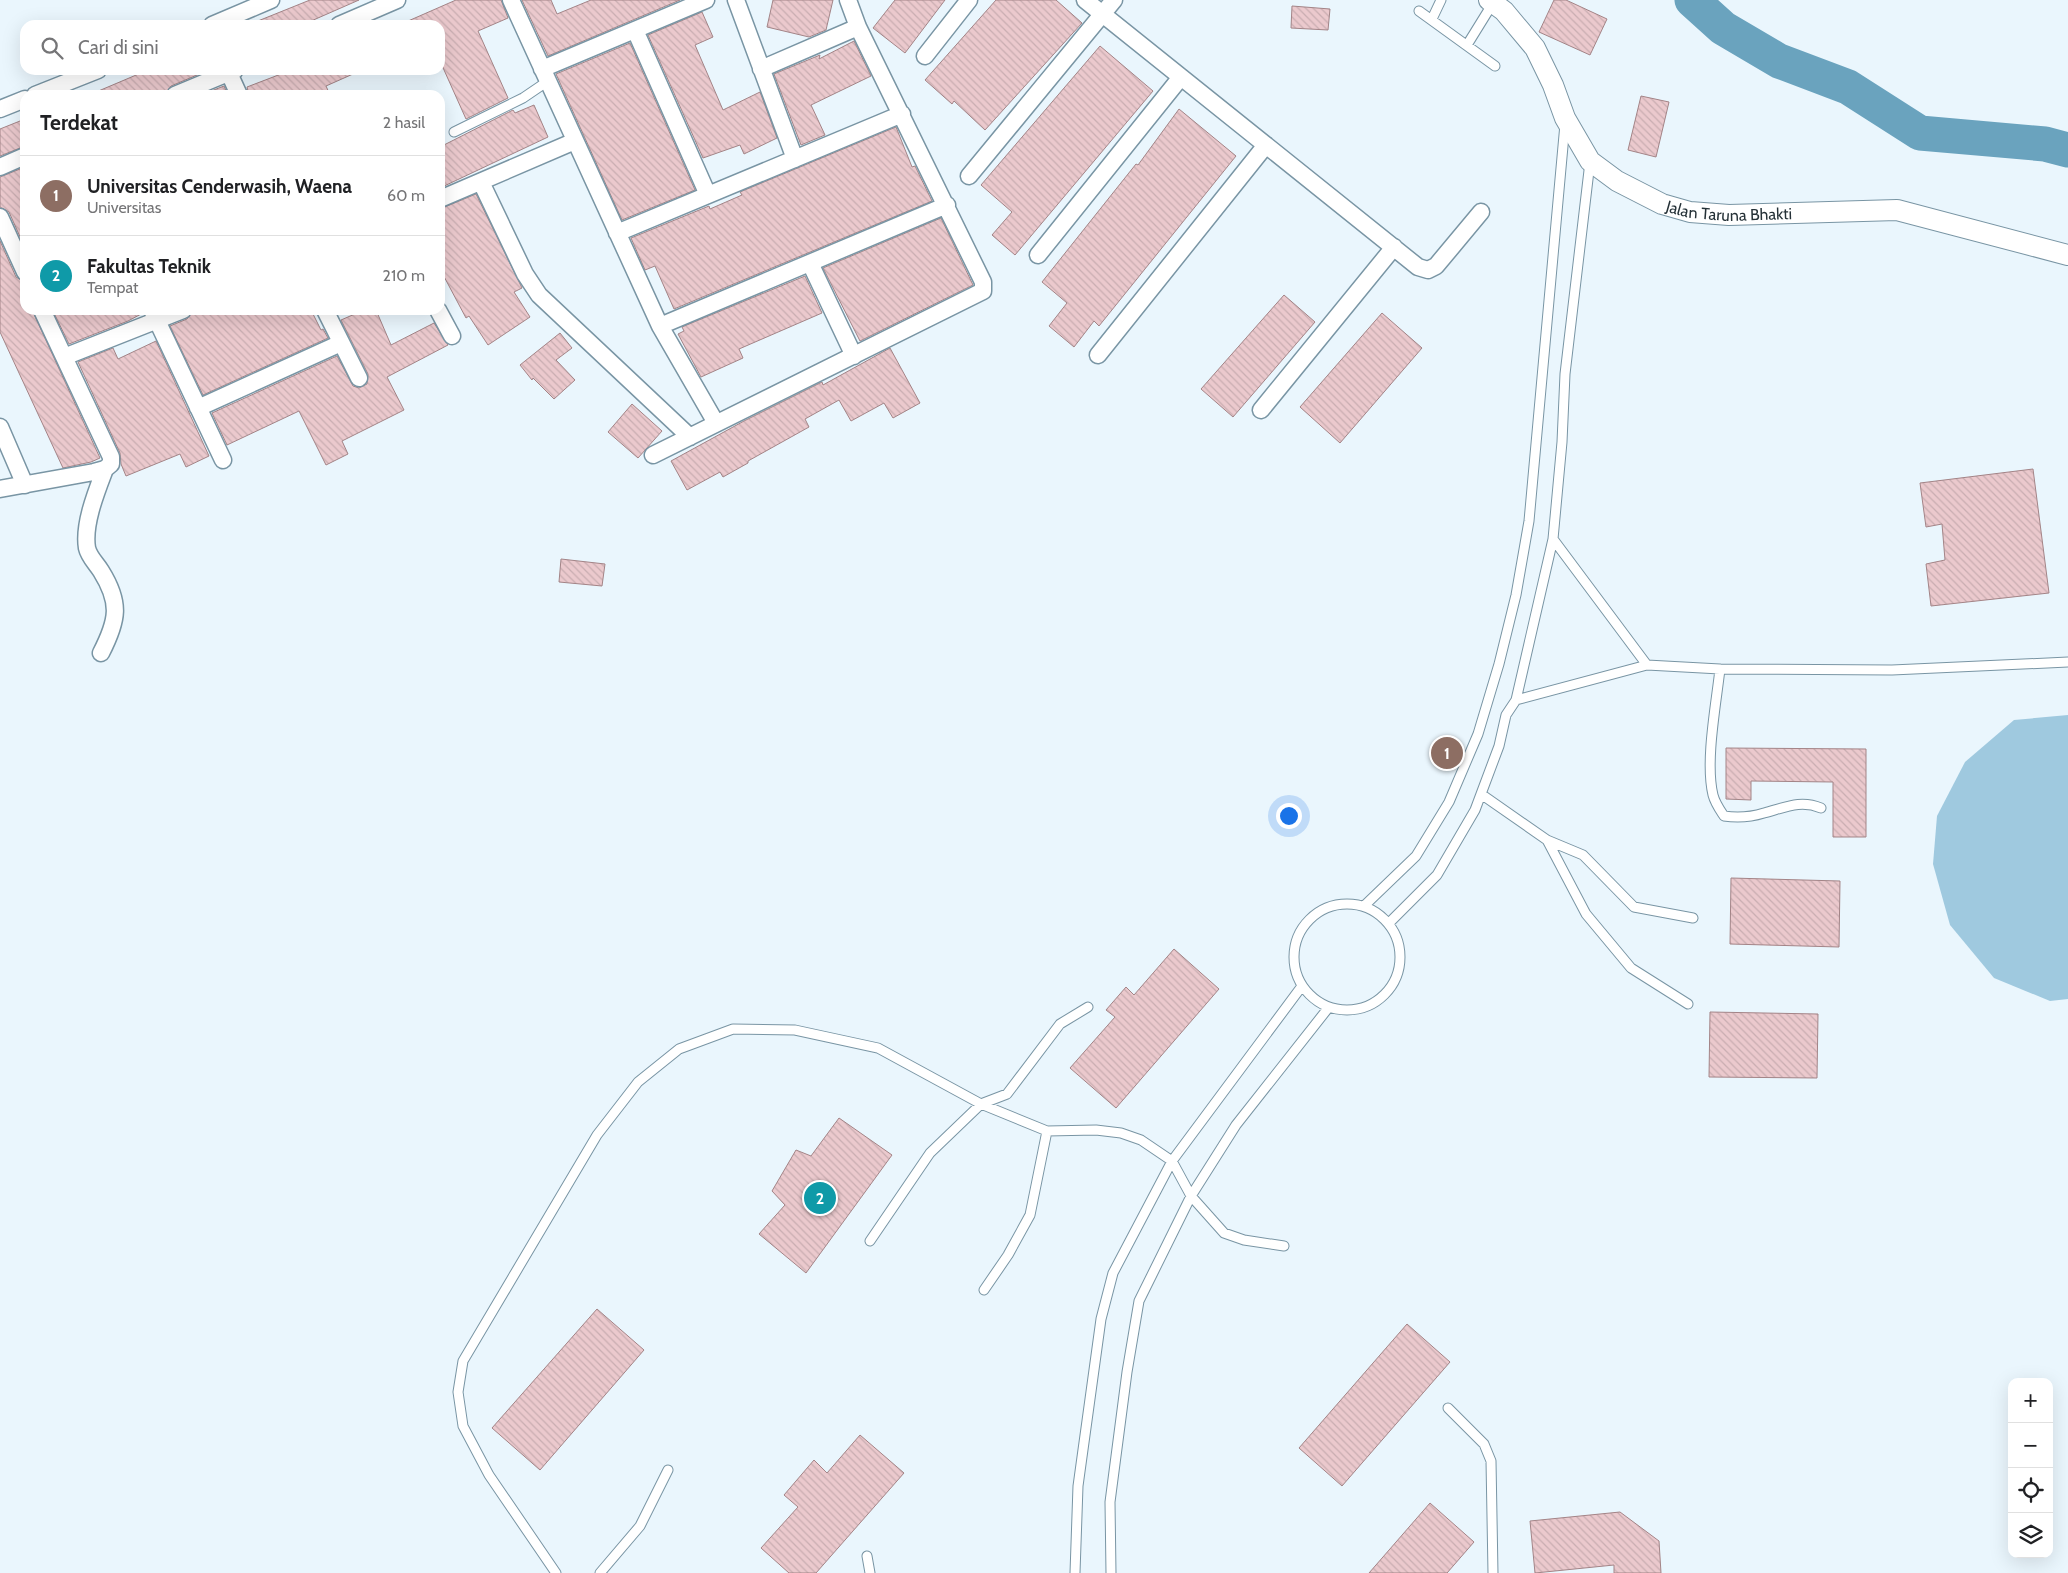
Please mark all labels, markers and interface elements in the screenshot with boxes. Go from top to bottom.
search box [20,20,445,75]
icon: search [38,34,66,62]
text: Cari di sini [78,36,159,59]
text: Terdekat [40,110,118,135]
text: 2 hasil [383,113,425,132]
text: Universitas Cenderwasih, Waena [87,175,352,198]
text: 1 [53,186,59,205]
text: 60 m [387,186,425,205]
street label: Jalan Taruna Bhakti [1663,196,1792,225]
text: Universitas [87,198,161,217]
text: Fakultas Teknik [87,255,211,278]
text: 2 [52,266,60,285]
text: 210 m [383,266,425,285]
text: Tempat [87,278,138,297]
pin: 1 [1431,734,1463,772]
your location [1276,803,1302,829]
pin: 2 [804,1179,836,1217]
map controls [2008,1378,2053,1558]
button: + [2008,1378,2053,1423]
button: − [2008,1423,2053,1468]
button: locate [2008,1468,2053,1513]
button: layers [2008,1513,2053,1558]

